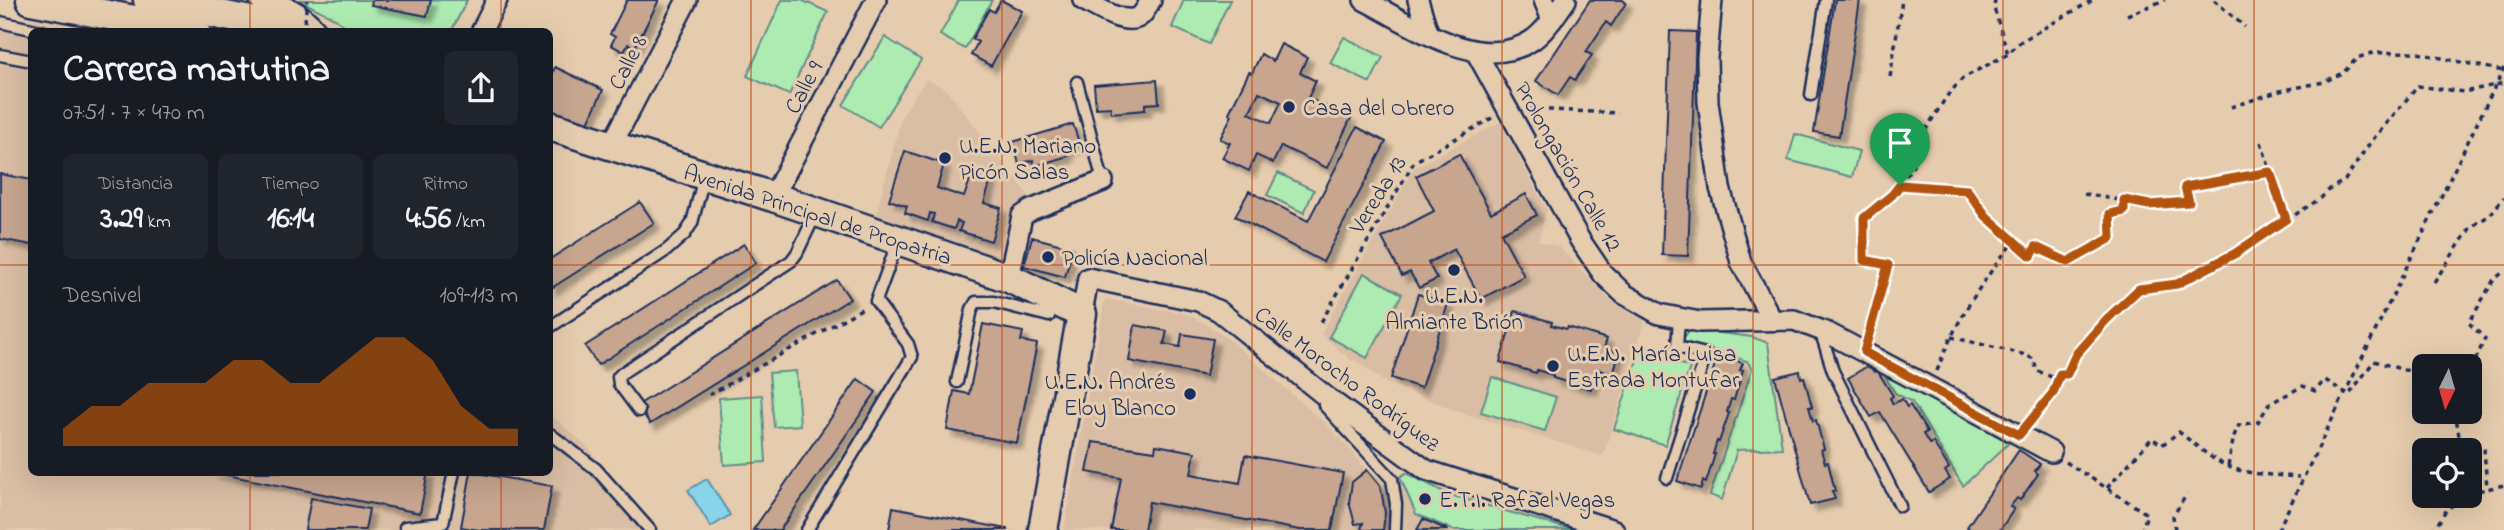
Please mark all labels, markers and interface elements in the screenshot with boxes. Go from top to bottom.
street label: Calle 8 [601,30,657,96]
text: Carrera matutina [63,43,330,99]
button: share [444,51,518,125]
street label: Calle 9 [778,56,833,121]
street label: Prolongación Calle 12 [1504,76,1629,259]
place label: Casa del Obrero [1303,93,1455,126]
text: 07:51 · 7 × 470 m [63,97,205,130]
marker: Casa del Obrero [1281,99,1297,115]
pin [1870,113,1930,185]
icon: arrive [1881,124,1919,162]
place label: U.E.N. Mariano Picón Salas [959,131,1096,190]
marker: U.E.N. Mariano Picón Salas [937,150,953,166]
street label: Vereda 13 [1342,150,1416,242]
street label: Avenida Principal de Propatria [679,157,956,275]
text: Distancia [98,171,173,198]
text: Tiempo [262,171,319,198]
text: Ritmo [423,171,468,198]
text: 3.29 [100,198,143,242]
text: 16:14 [267,198,314,242]
text: 4:56 [406,198,451,242]
text: km [143,209,171,236]
text: /km [451,209,485,236]
place label: Policía Nacional [1062,243,1208,276]
marker: Policía Nacional [1040,249,1056,265]
marker: U.E.N. Almiante Brión [1446,262,1462,278]
text: Desnivel [63,280,141,313]
text: 109–113 m [439,280,518,313]
place label: U.E.N. Almiante Brión [1385,281,1523,340]
street label: Calle Morocho Rodríguez [1246,299,1447,462]
place label: U.E.N. María Luisa Estrada Montufar [1567,339,1740,398]
north arrow [2412,354,2482,424]
map controls [2412,354,2482,508]
marker: U.E.N. María Luisa Estrada Montufar [1545,358,1561,374]
place label: U.E.N. Andrés Eloy Blanco [1045,367,1176,428]
marker: U.E.N. Andrés Eloy Blanco [1182,386,1198,402]
button: locate [2412,438,2482,508]
place label: E.T.I. Rafael Vegas [1439,485,1615,519]
marker: E.T.I. Rafael Vegas [1417,491,1433,507]

